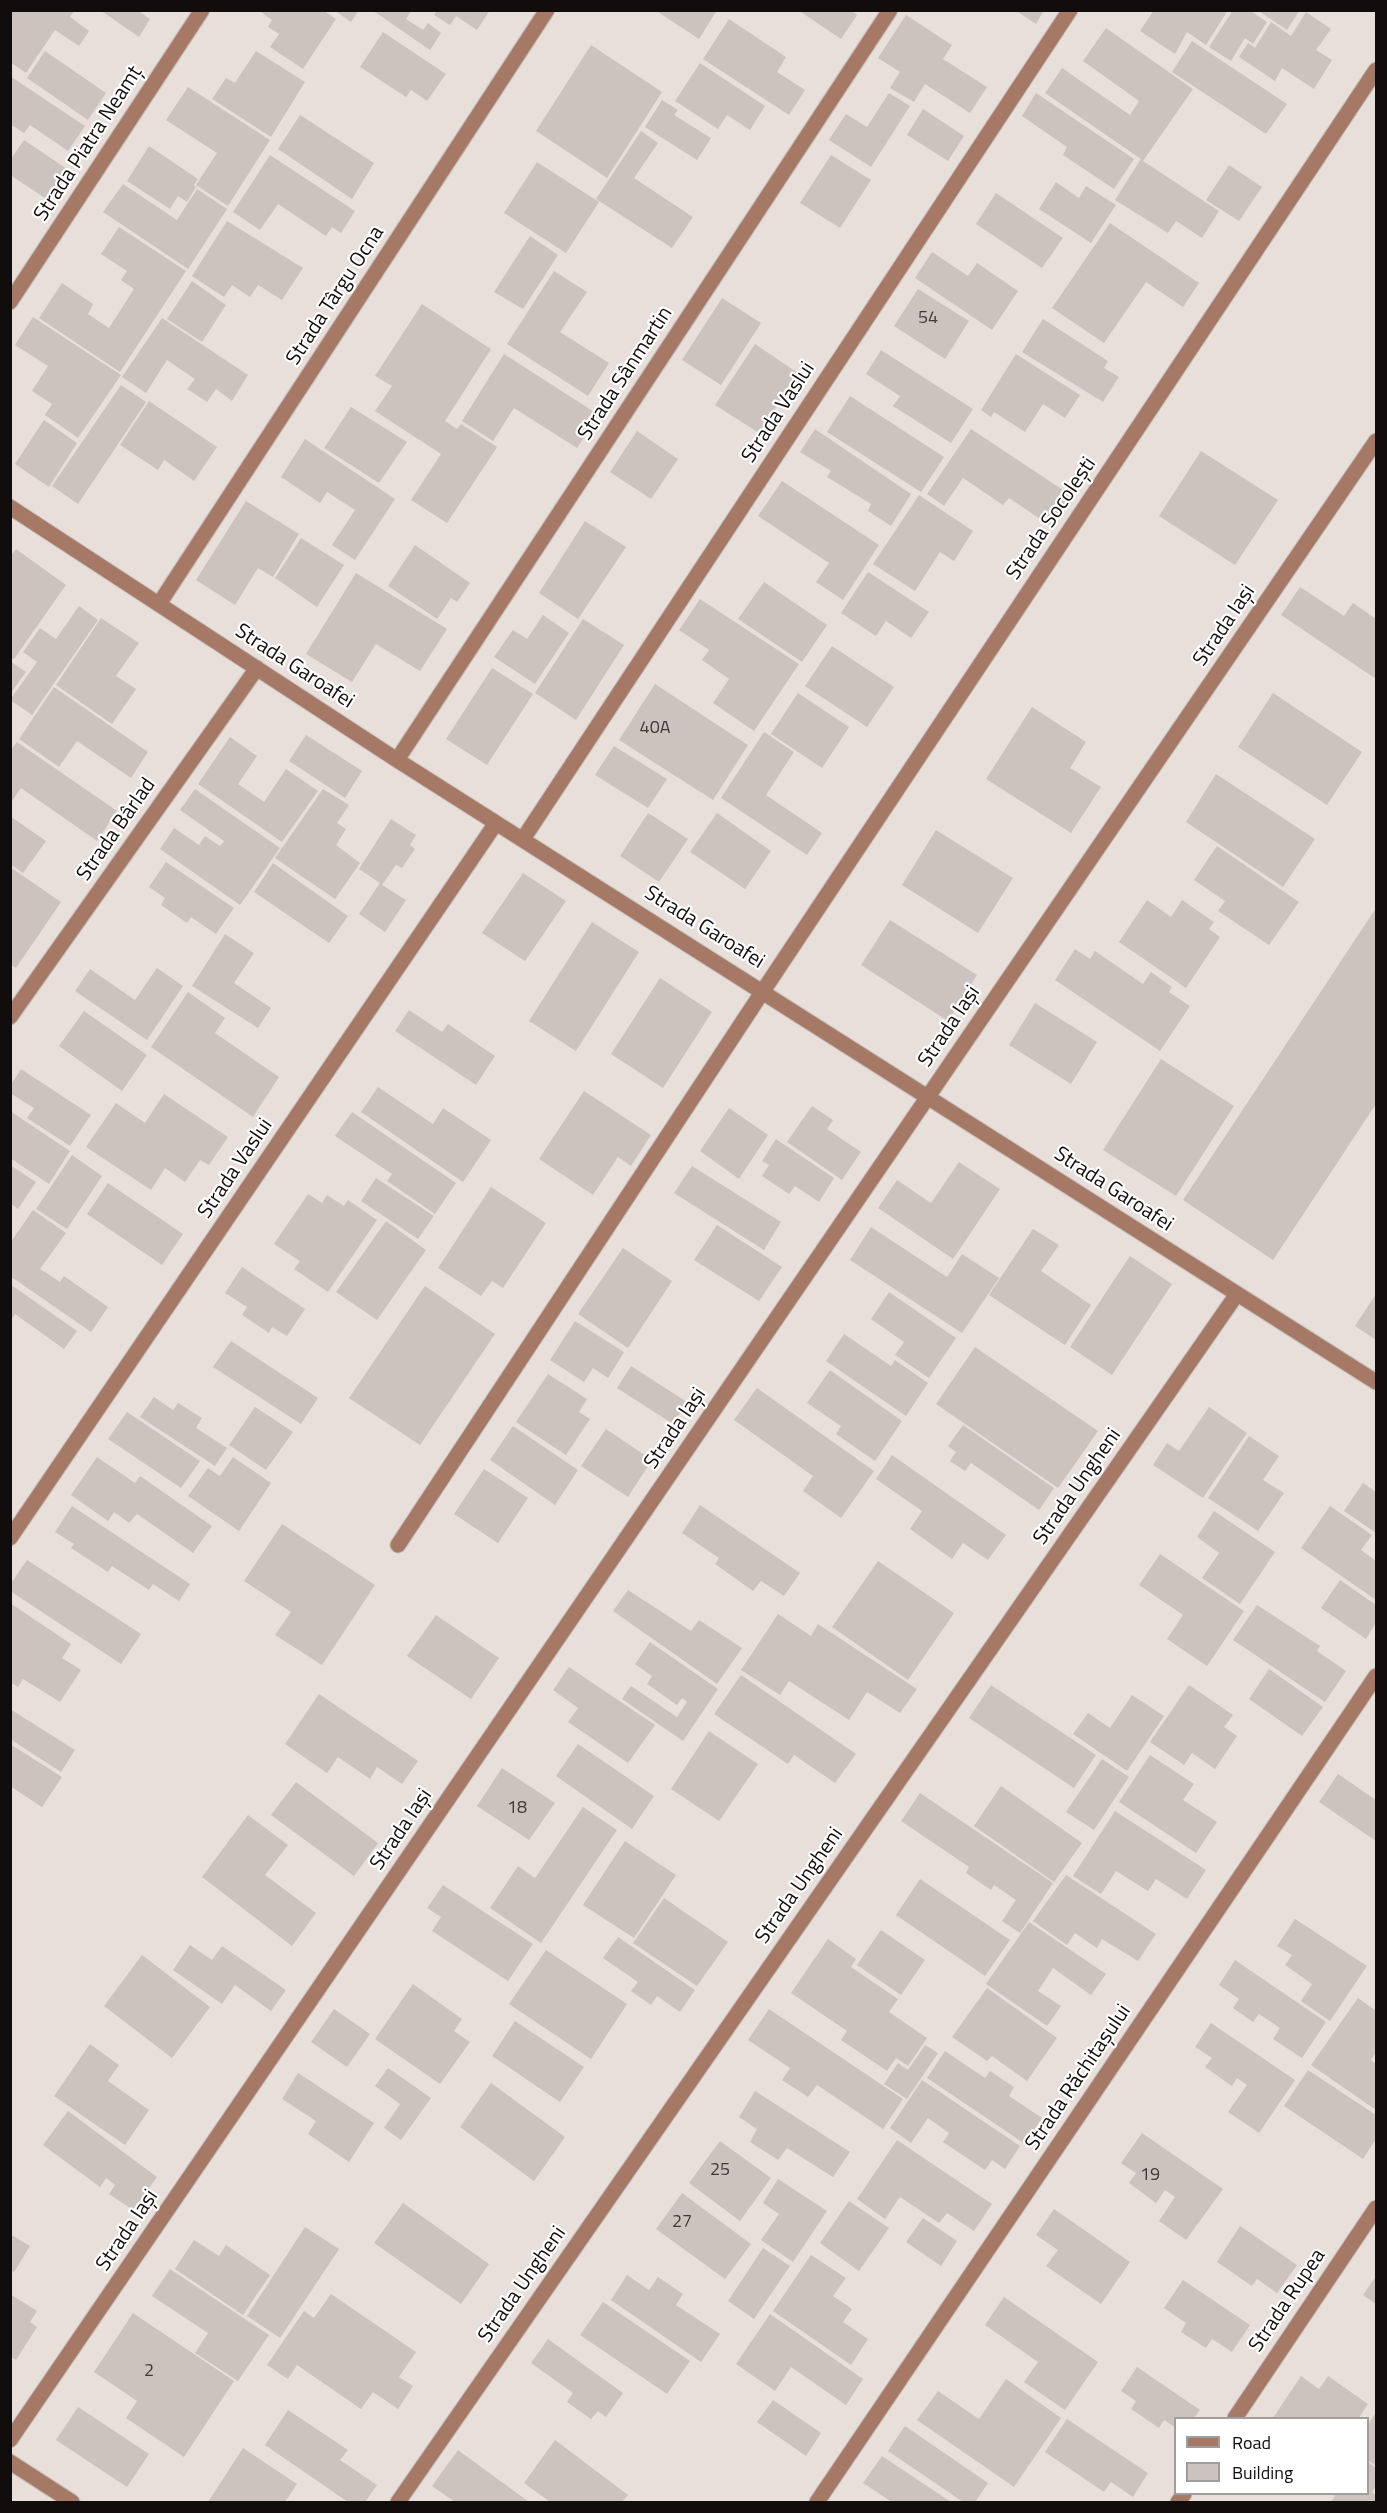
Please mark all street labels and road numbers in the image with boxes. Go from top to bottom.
street label: Strada Piatra Neamț [29,62,149,226]
street label: Strada Târgu Ocna [282,222,390,370]
street label: Strada Sânmartin [573,302,679,446]
street label: Strada Vaslui [737,358,821,468]
street label: Strada Socolești [1002,453,1102,585]
street label: Strada Iași [1189,581,1261,671]
street label: Strada Garoafei [230,619,358,715]
street label: Strada Bârlad [72,774,162,886]
street label: Strada Garoafei [639,881,769,975]
street label: Strada Iași [914,982,986,1072]
street label: Strada Vaslui [193,1114,279,1224]
street label: Strada Garoafei [1049,1142,1177,1238]
street label: Strada Iași [640,1384,712,1474]
street label: Strada Ungheni [1029,1424,1127,1550]
street label: Strada Iași [366,1785,438,1875]
street label: Strada Ungheni [751,1823,849,1949]
street label: Strada Răchitașului [1021,2000,1137,2156]
street label: Strada Iași [92,2186,164,2276]
street label: Strada Ungheni [474,2222,572,2348]
street label: Strada Rupea [1244,2245,1332,2357]

